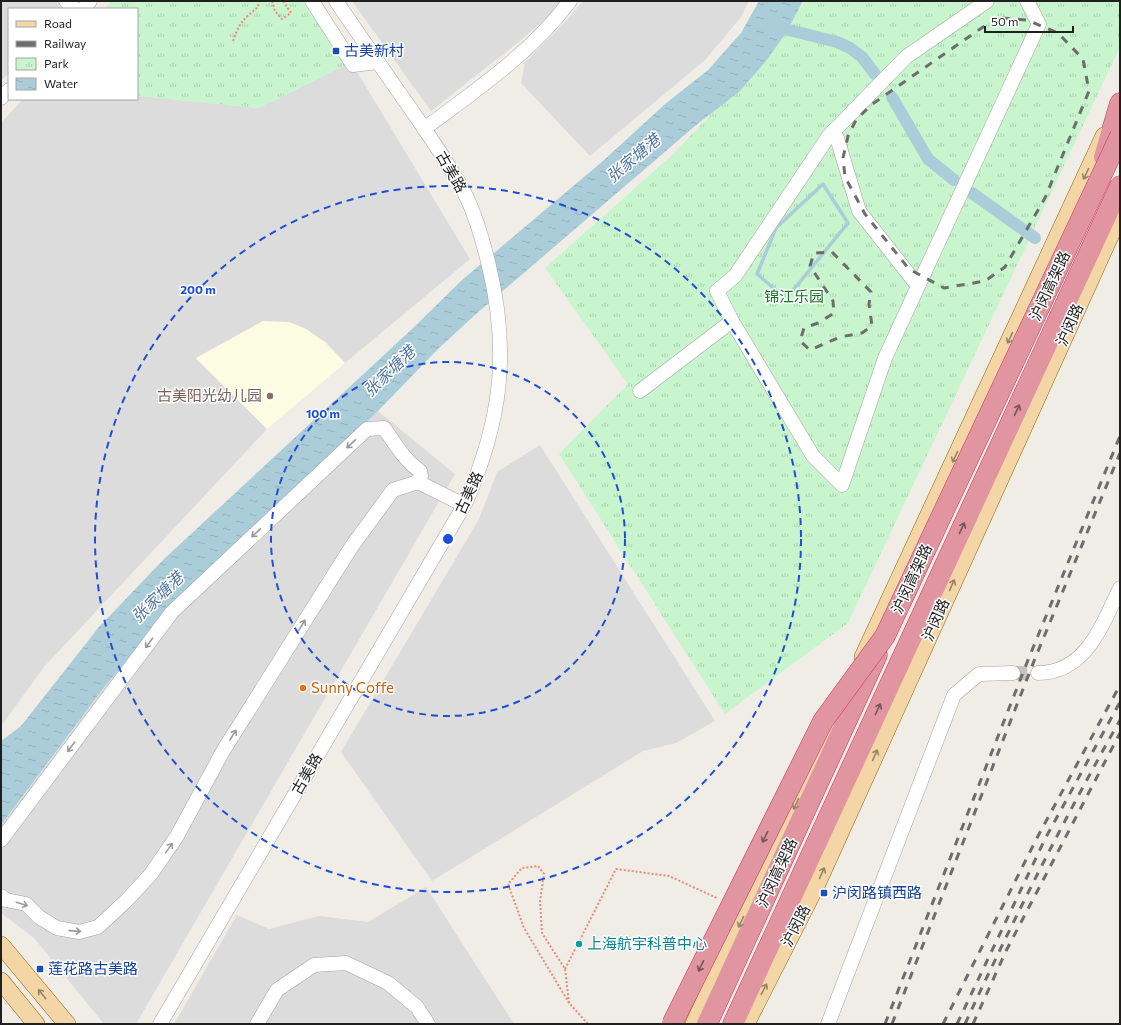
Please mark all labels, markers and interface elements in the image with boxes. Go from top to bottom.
legend [8,8,138,100]
scale bar [985,8,1073,34]
text: 50 m [991,14,1019,28]
text: Road [44,16,72,30]
text: Railway [44,36,86,50]
place label: 古美新村 [344,41,404,59]
marker: 古美新村 [331,46,341,56]
text: Park [44,56,70,70]
text: Water [44,76,78,90]
water label: 张家塘港 [602,128,665,185]
street label: 古美路 [433,148,471,195]
one-way arrow [1082,168,1089,180]
street label: 沪闵高架路 [1025,248,1073,323]
text: 200 m [180,282,216,296]
park label: 锦江乐园 [764,287,824,305]
street label: 沪闵路 [1052,300,1086,349]
one-way arrow [1006,332,1013,344]
water label: 张家塘港 [359,340,420,400]
place label: 古美阳光幼儿园 [157,386,262,404]
marker: 古美阳光幼儿园 [265,391,275,401]
one-way arrow [1014,404,1021,416]
text: 100 m [306,406,340,420]
one-way arrow [346,440,357,449]
one-way arrow [951,450,958,462]
street label: 古美路 [450,468,486,517]
one-way arrow [959,522,966,534]
one-way arrow [252,528,262,537]
centre of rings [441,532,455,546]
street label: 沪闵高架路 [887,541,935,616]
water label: 张家塘港 [127,566,188,626]
one-way arrow [949,579,956,591]
street label: 沪闵路 [918,595,952,644]
one-way arrow [299,619,307,631]
one-way arrow [144,638,153,649]
place label: Sunny Coffe [311,678,394,696]
marker: Sunny Coffe [298,683,308,693]
one-way arrow [875,703,882,715]
one-way arrow [229,730,237,741]
one-way arrow [66,742,75,753]
one-way arrow [872,749,880,761]
street label: 古美路 [287,750,325,797]
one-way arrow [792,797,799,809]
one-way arrow [761,831,768,843]
street label: 沪闵高架路 [752,835,800,910]
one-way arrow [165,843,173,854]
one-way arrow [819,867,826,879]
place label: 沪闵路镇西路 [832,883,922,901]
marker: 沪闵路镇西路 [819,888,829,898]
one-way arrow [15,901,28,908]
street label: 沪闵路 [777,901,813,950]
one-way arrow [737,915,744,927]
one-way arrow [68,927,81,934]
place label: 上海航宇科普中心 [587,934,707,952]
marker: 上海航宇科普中心 [574,939,584,949]
place label: 莲花路古美路 [48,959,138,977]
one-way arrow [697,960,704,972]
marker: 莲花路古美路 [35,964,45,974]
one-way arrow [761,983,768,995]
one-way arrow [38,988,47,999]

